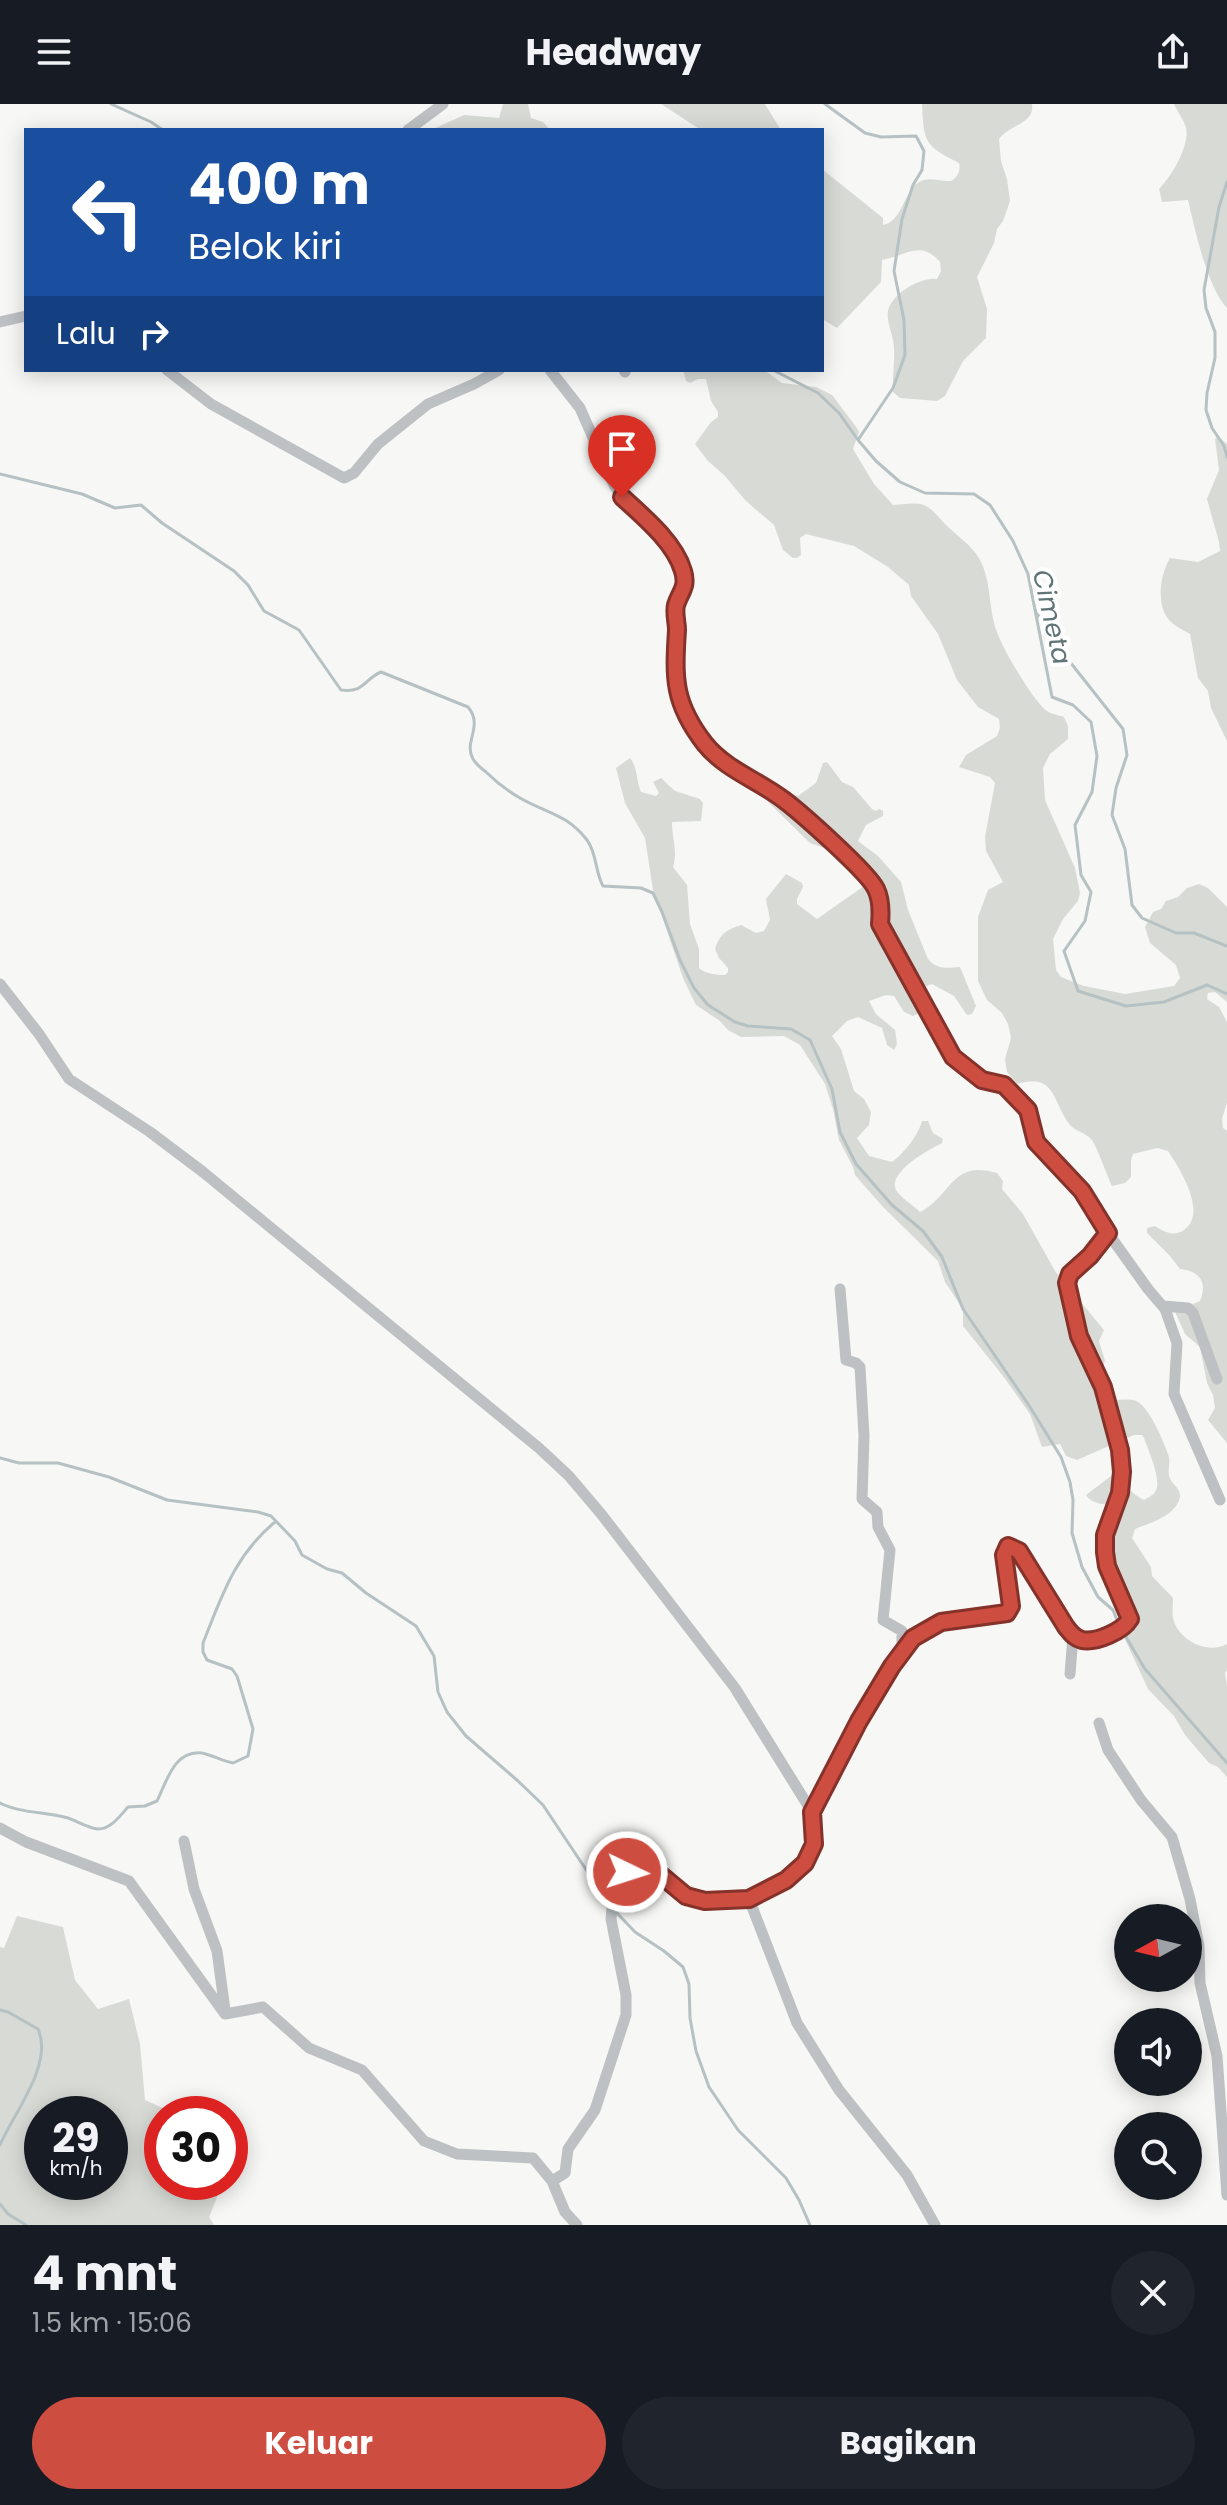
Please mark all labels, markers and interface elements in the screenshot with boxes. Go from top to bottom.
text: Headway [526,27,701,78]
icon: menu [32,30,76,74]
icon: share [1151,30,1195,74]
text: 400 m [188,145,370,224]
icon: left [56,160,160,264]
text: Belok kiri [188,221,342,272]
text: Lalu [56,312,116,355]
icon: right [132,312,176,356]
pin [588,415,656,497]
icon: arrive [600,427,644,471]
water label: Cimeta [1024,566,1080,668]
position arrow [585,1830,669,1914]
north arrow [1114,1904,1202,1992]
map controls [1114,1904,1202,2200]
button: sound [1114,2008,1202,2096]
speed limit sign: 30 [144,2096,248,2200]
text: 29 [52,2110,100,2166]
button: search [1114,2112,1202,2200]
text: km/h [49,2154,103,2182]
text: 4 mnt [32,2240,177,2307]
button: close [1111,2251,1195,2335]
text: 1.5 km · 15:06 [32,2305,192,2341]
button: Keluar [32,2397,606,2489]
button: Bagikan [622,2397,1195,2489]

